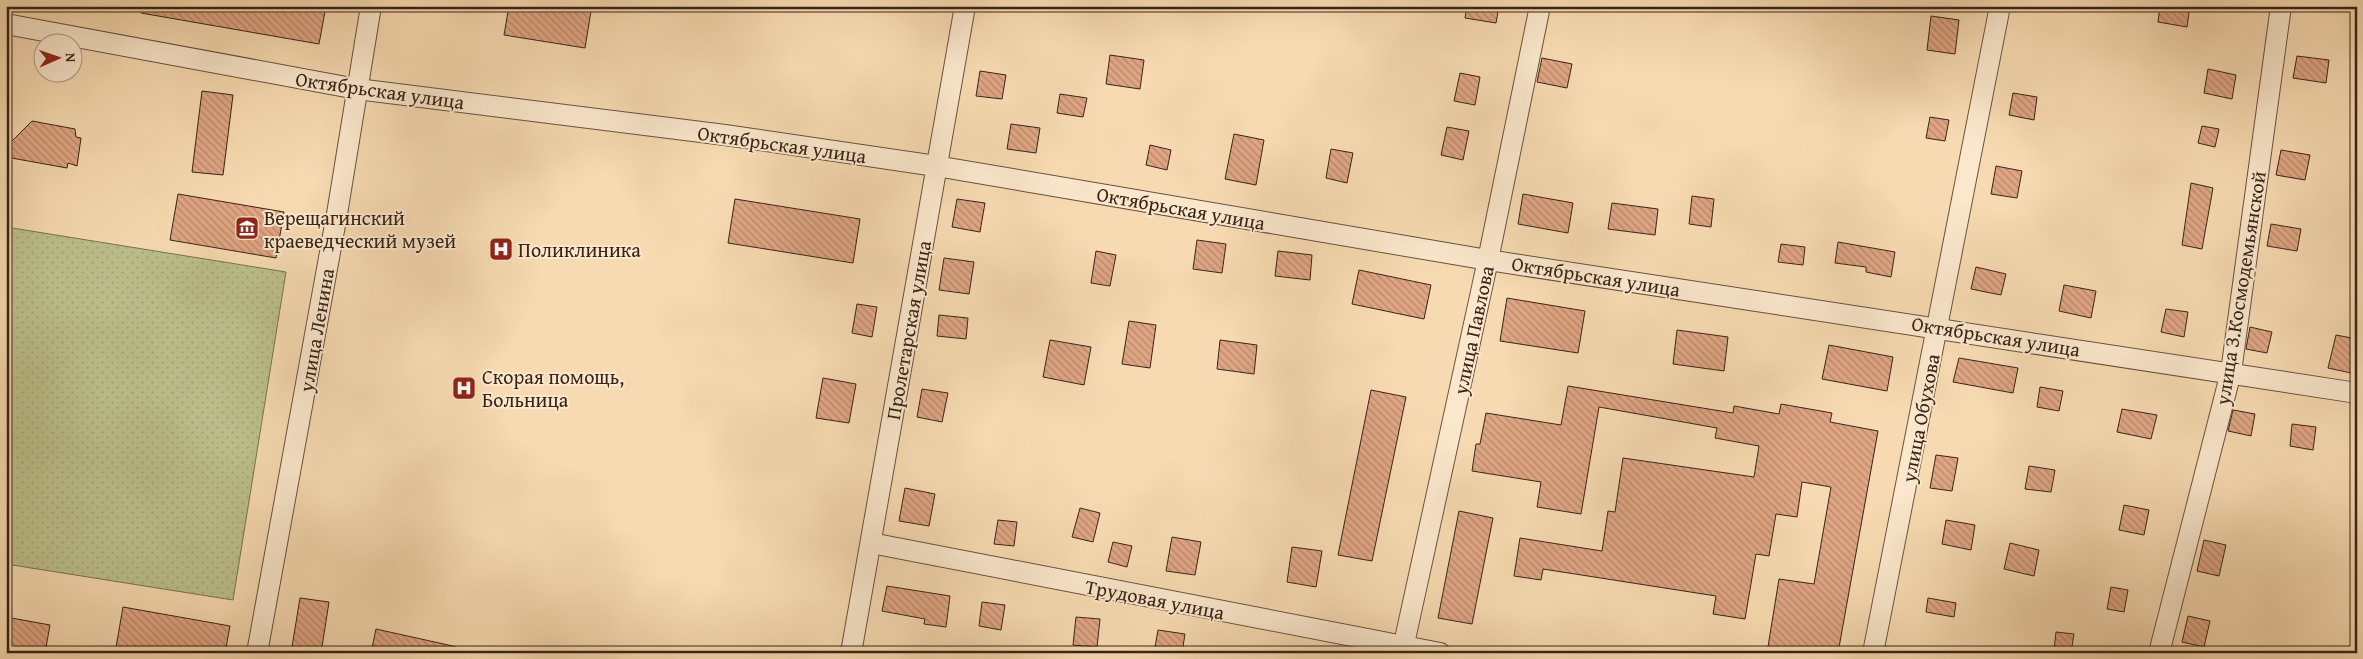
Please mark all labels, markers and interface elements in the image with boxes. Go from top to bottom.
north arrow [32,32,82,82]
text: N [61,53,81,63]
street label: Октябрьская улица [294,64,467,116]
street label: Октябрьская улица [696,118,869,170]
street label: улица З.Космодемьянской [2207,169,2273,408]
street label: Октябрьская улица [1095,179,1268,237]
place label: Верещагинский краеведческий музей [264,203,456,255]
museum icon: Верещагинский краеведческий музей [234,215,260,241]
place label: Поликлиника [518,235,641,264]
hospital icon: Поликлиника [488,236,514,262]
street label: Пролетарская улица [878,238,938,422]
street label: Октябрьская улица [1510,248,1683,304]
street label: улица Павлова [1445,262,1501,398]
street label: улица Ленина [291,265,341,395]
street label: Октябрьская улица [1910,308,2083,364]
street label: улица Обухова [1893,351,1947,486]
place label: Скорая помощь, Больница [482,362,624,414]
hospital icon: Скорая помощь, Больница [451,375,477,401]
street label: Трудовая улица [1083,571,1227,627]

